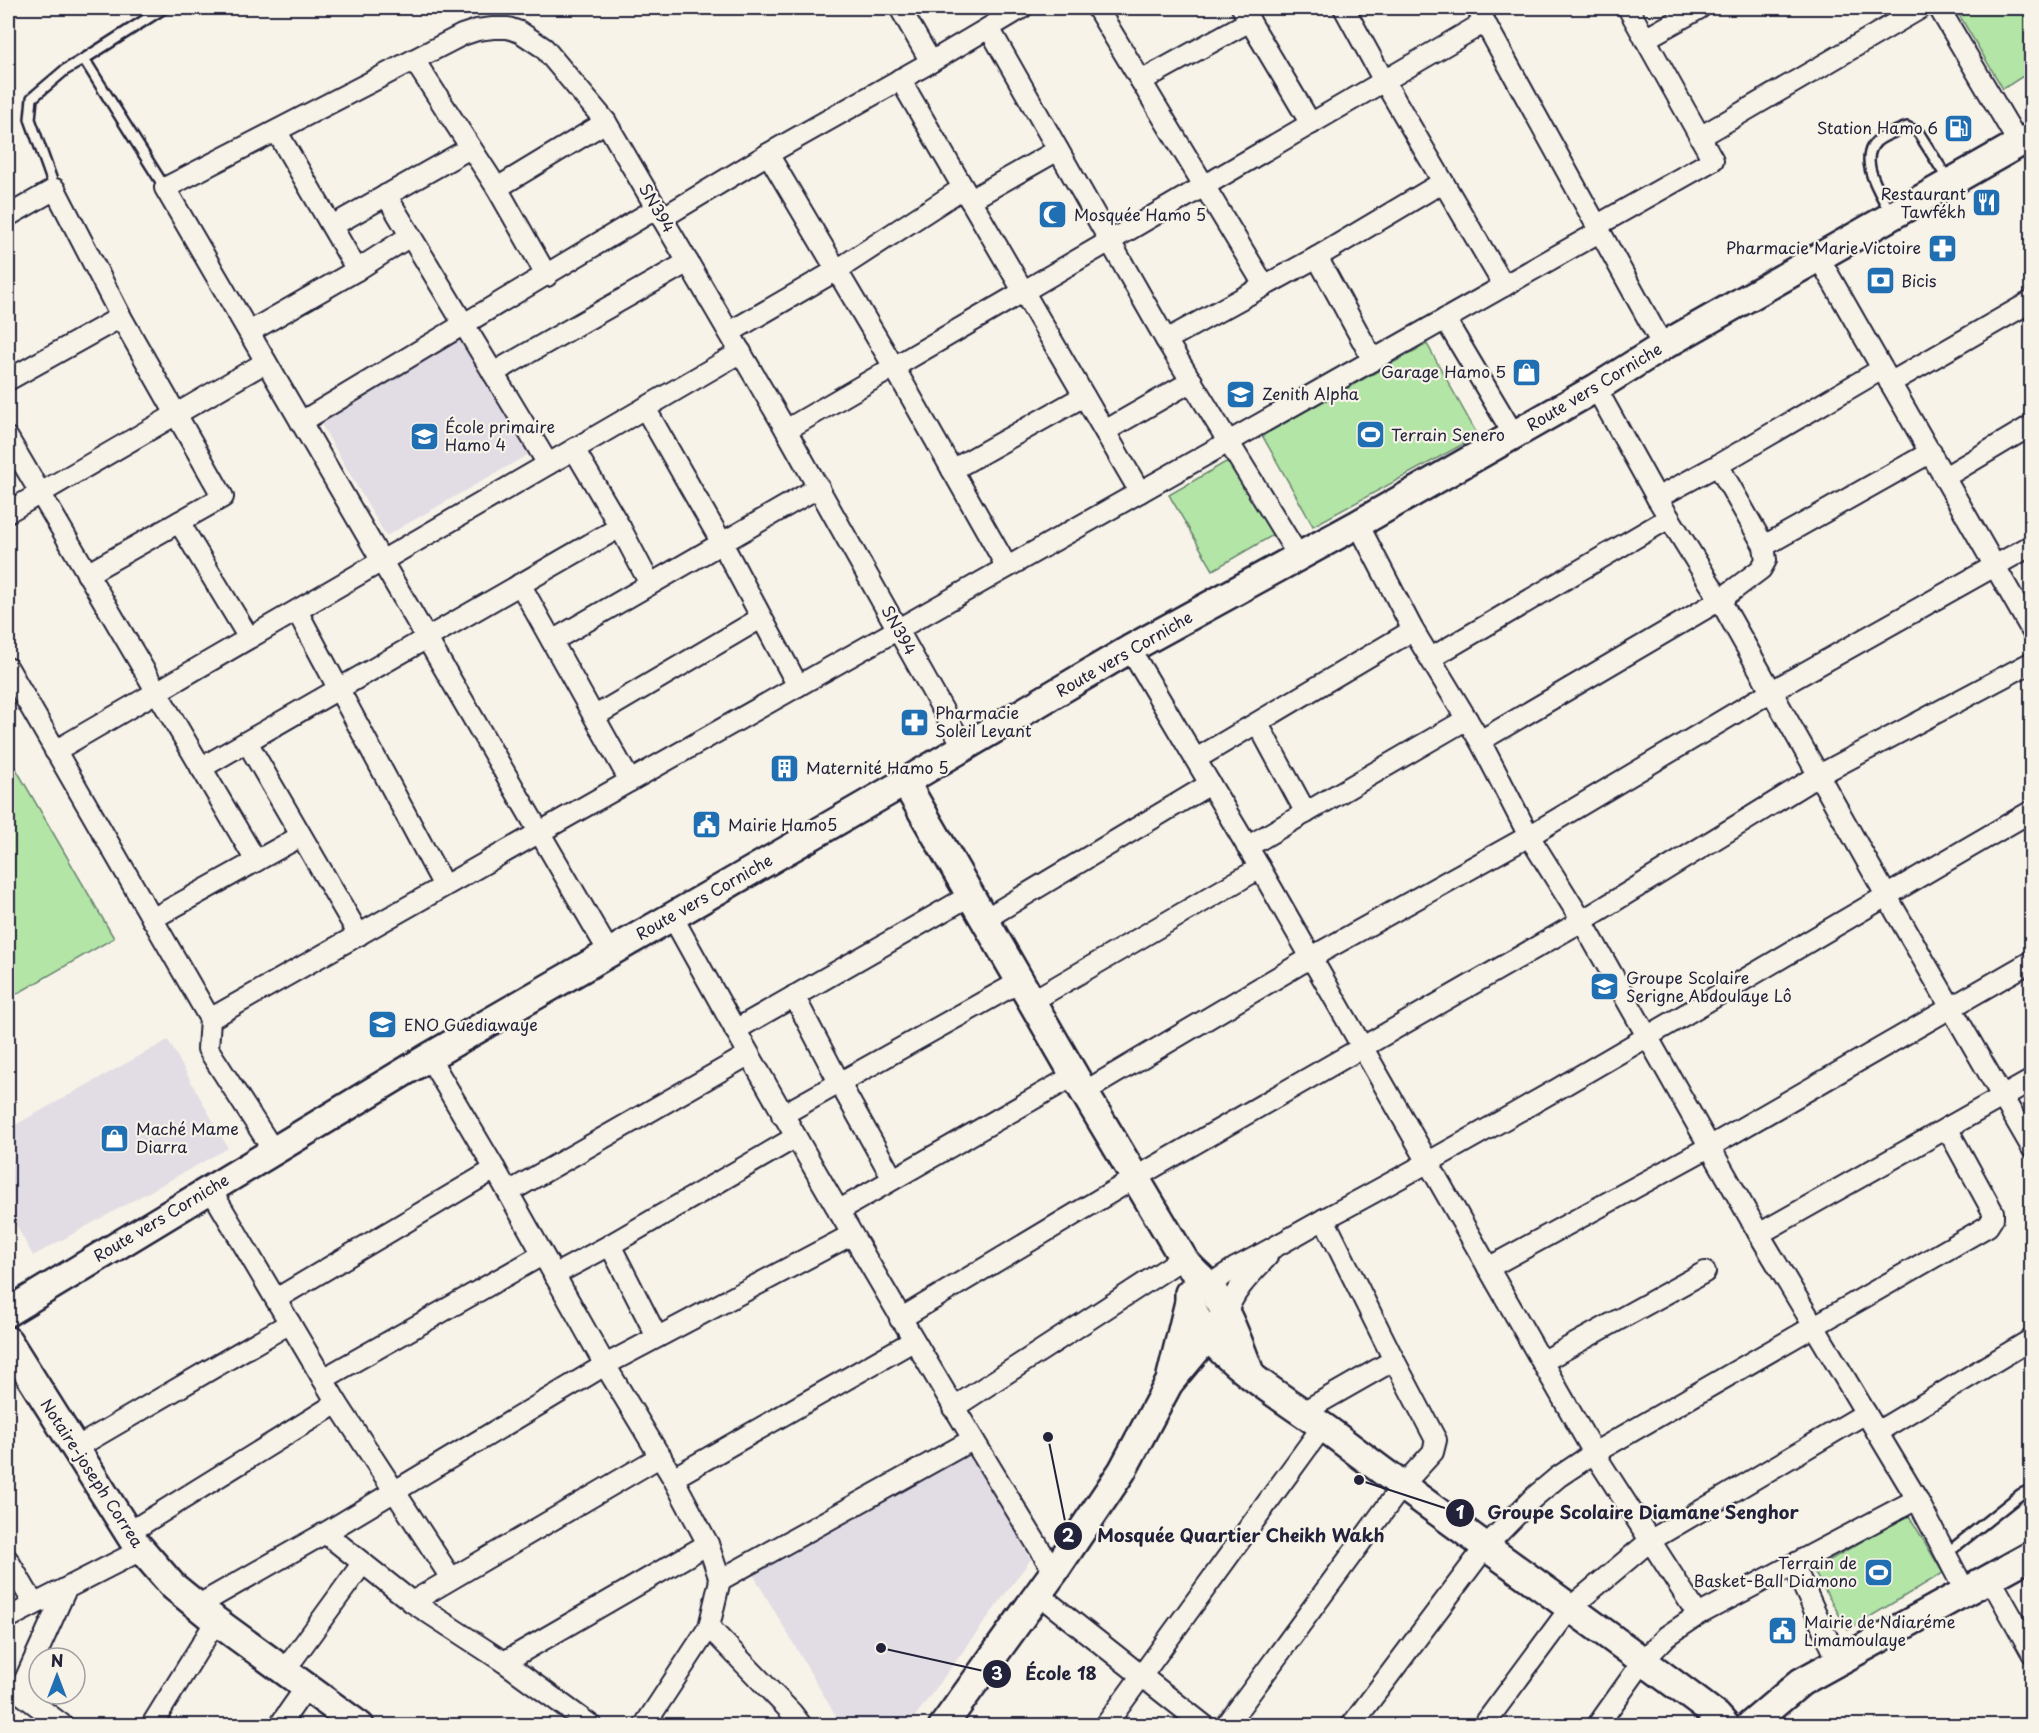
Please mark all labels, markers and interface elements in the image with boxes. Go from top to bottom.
fuel station icon: Station Hamo 6 [1943,112,1975,144]
place label: Station Hamo 6 [1817,115,1938,139]
street label: SN394 [634,178,682,237]
place label: Restaurant Tawfékh [1880,181,1966,223]
restaurant icon: Restaurant Tawfékh [1971,187,2003,219]
mosque icon: Mosquée Hamo 5 [1037,199,1069,231]
place label: Mosquée Hamo 5 [1074,202,1206,226]
pharmacy icon: Pharmacie Marie Victoire [1926,232,1958,264]
place label: Pharmacie Marie Victoire [1726,235,1921,259]
bank icon: Bicis [1864,265,1896,297]
place label: Bicis [1901,268,1936,292]
street label: Route vers Corniche [1521,336,1666,436]
shop icon: Garage Hamo 5 [1511,356,1543,388]
place label: Garage Hamo 5 [1381,359,1506,383]
school or university icon: Zenith Alpha [1225,378,1257,410]
place label: Zenith Alpha [1262,381,1359,405]
place label: École primaire Hamo 4 [445,414,555,456]
sports icon: Terrain Senero [1354,419,1386,451]
school or university icon: École primaire Hamo 4 [408,420,440,452]
place label: Terrain Senero [1391,422,1505,446]
street label: SN394 [876,600,923,659]
street label: Route vers Corniche [1051,604,1196,702]
place label: Pharmacie Soleil Levant [935,700,1032,742]
pharmacy icon: Pharmacie Soleil Levant [898,706,930,738]
building icon: Maternité Hamo 5 [769,752,801,784]
place label: Maternité Hamo 5 [806,755,949,779]
public building icon: Mairie Hamo5 [691,809,723,841]
place label: Mairie Hamo5 [728,812,837,836]
street label: Route vers Corniche [631,847,776,945]
place label: Groupe Scolaire Serigne Abdoulaye Lô [1626,965,1792,1007]
school or university icon: Groupe Scolaire Serigne Abdoulaye Lô [1589,971,1621,1003]
school or university icon: ENO Guediawaye [367,1009,399,1041]
place label: ENO Guediawaye [404,1012,538,1036]
place label: Maché Mame Diarra [136,1116,239,1158]
shop icon: Maché Mame Diarra [99,1122,131,1154]
street label: Route vers Corniche [88,1167,233,1267]
street label: Notaire-joseph Correa [36,1393,150,1552]
callout: Groupe Scolaire Diamane Senghor [1445,1495,1811,1531]
text: 1 [1456,1498,1465,1525]
text: Groupe Scolaire Diamane Senghor [1487,1498,1800,1525]
callout: Mosquée Quartier Cheikh Wakh [1053,1518,1399,1554]
text: 2 [1062,1521,1075,1548]
text: Mosquée Quartier Cheikh Wakh [1097,1521,1385,1548]
place label: Terrain de Basket-Ball Diamono [1694,1550,1857,1592]
sports icon: Terrain de Basket-Ball Diamono [1862,1556,1894,1588]
place label: Mairie de Ndiaréme Limamoulaye [1804,1609,1956,1651]
public building icon: Mairie de Ndiaréme Limamoulaye [1767,1615,1799,1647]
north arrow [27,1646,87,1706]
text: N [51,1648,63,1672]
callout: École 18 [982,1656,1109,1692]
text: 3 [991,1659,1003,1686]
text: École 18 [1025,1659,1097,1686]

